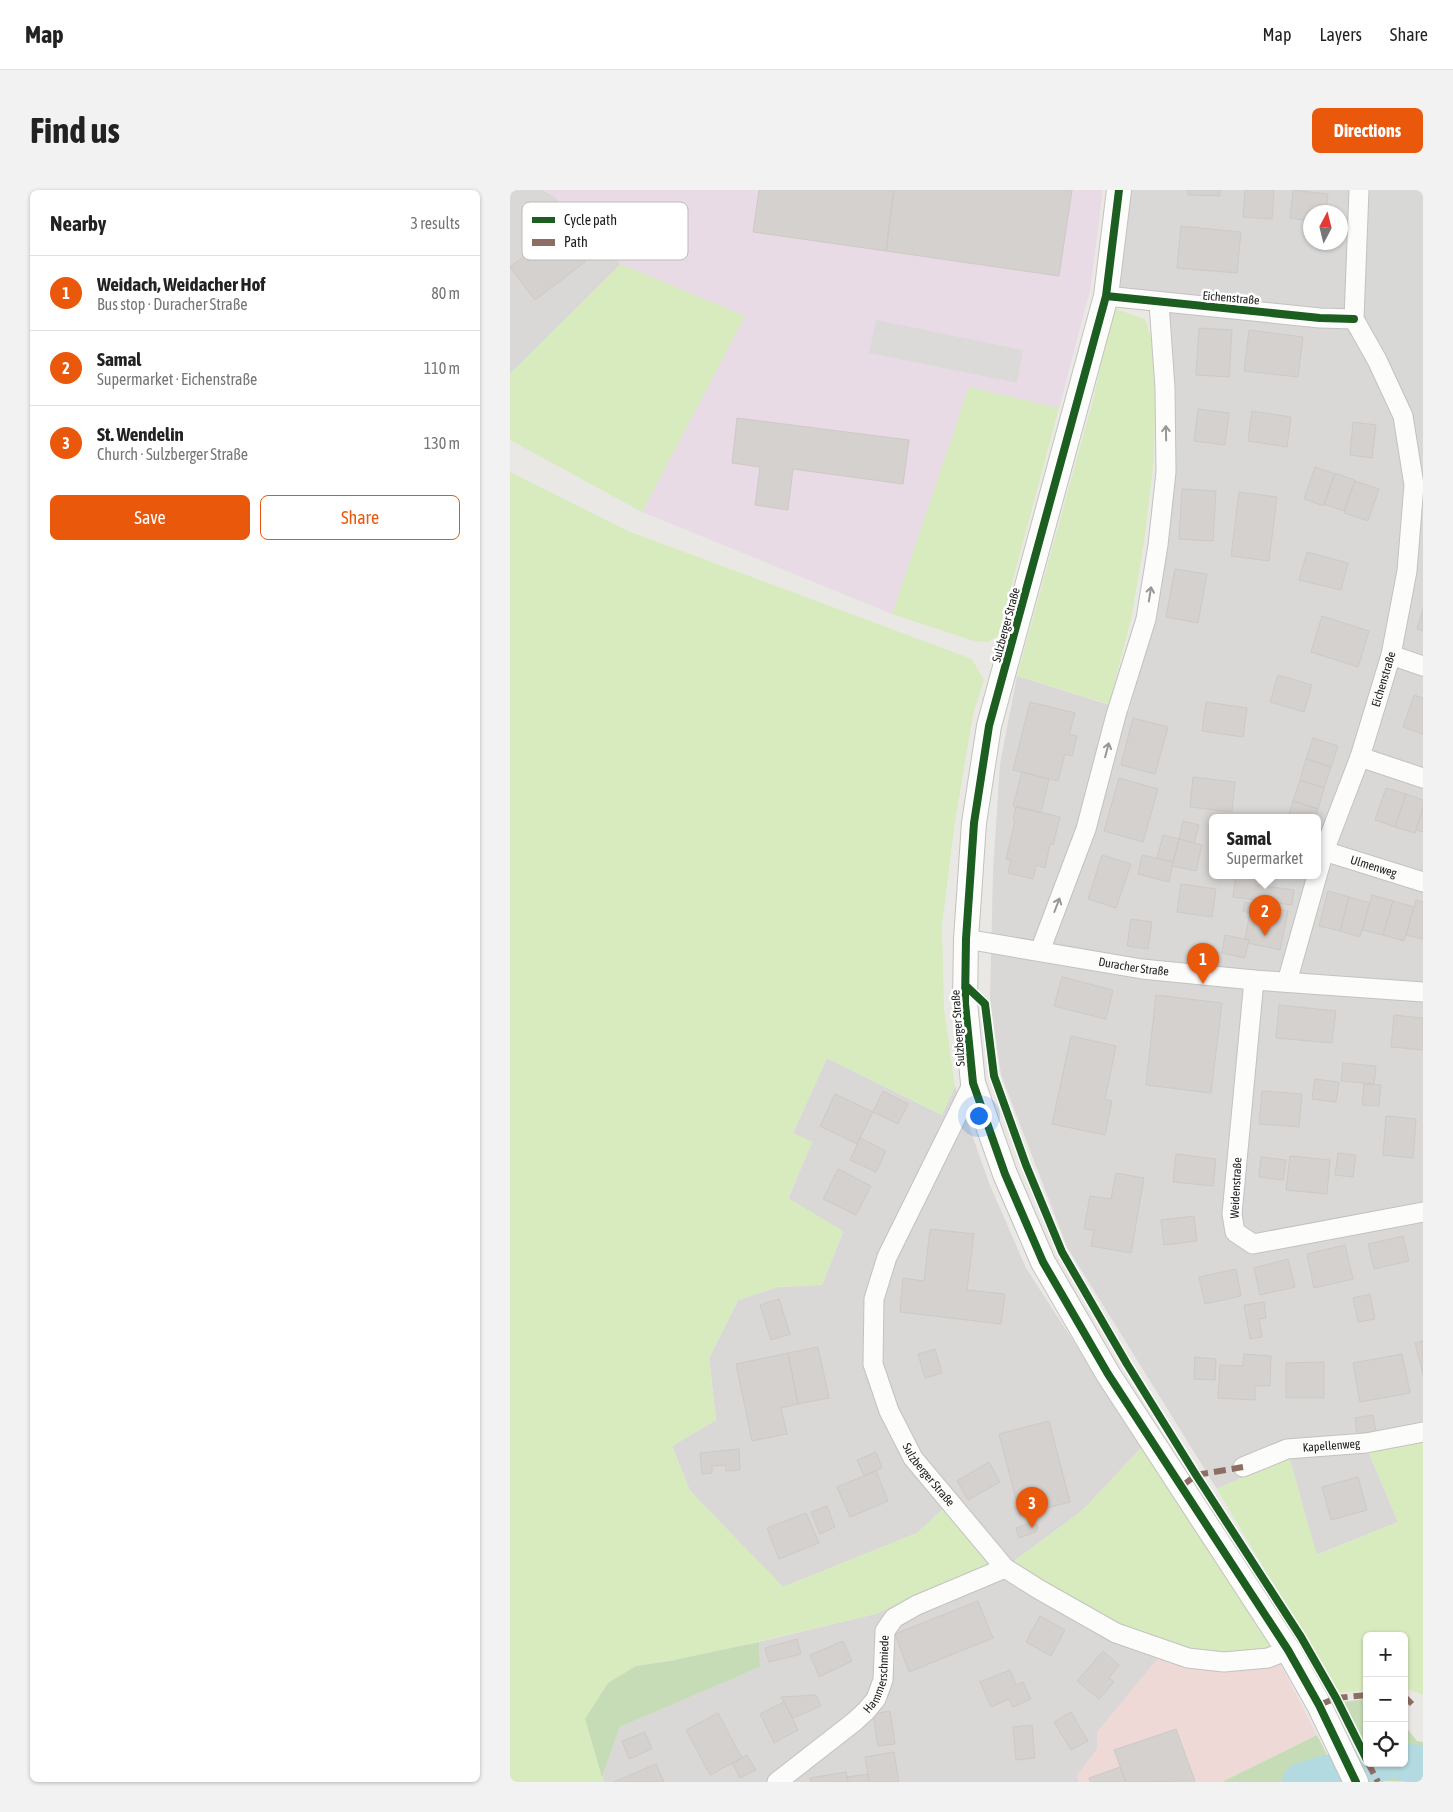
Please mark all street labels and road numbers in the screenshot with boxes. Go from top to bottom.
street label: Eichenstraße [1202,289,1260,307]
street label: Sulzberger Straße [989,586,1023,664]
street label: Eichenstraße [1369,651,1398,709]
street label: Ulmenweg [1349,853,1399,881]
street label: Duracher Straße [1097,955,1169,979]
street label: Sulzberger Straße [948,989,968,1067]
street label: Weidenstraße [1227,1157,1245,1219]
street label: Kapellenweg [1302,1436,1361,1455]
street label: Sulzberger Straße [900,1441,957,1509]
street label: Hammerschmiede [860,1635,892,1716]

